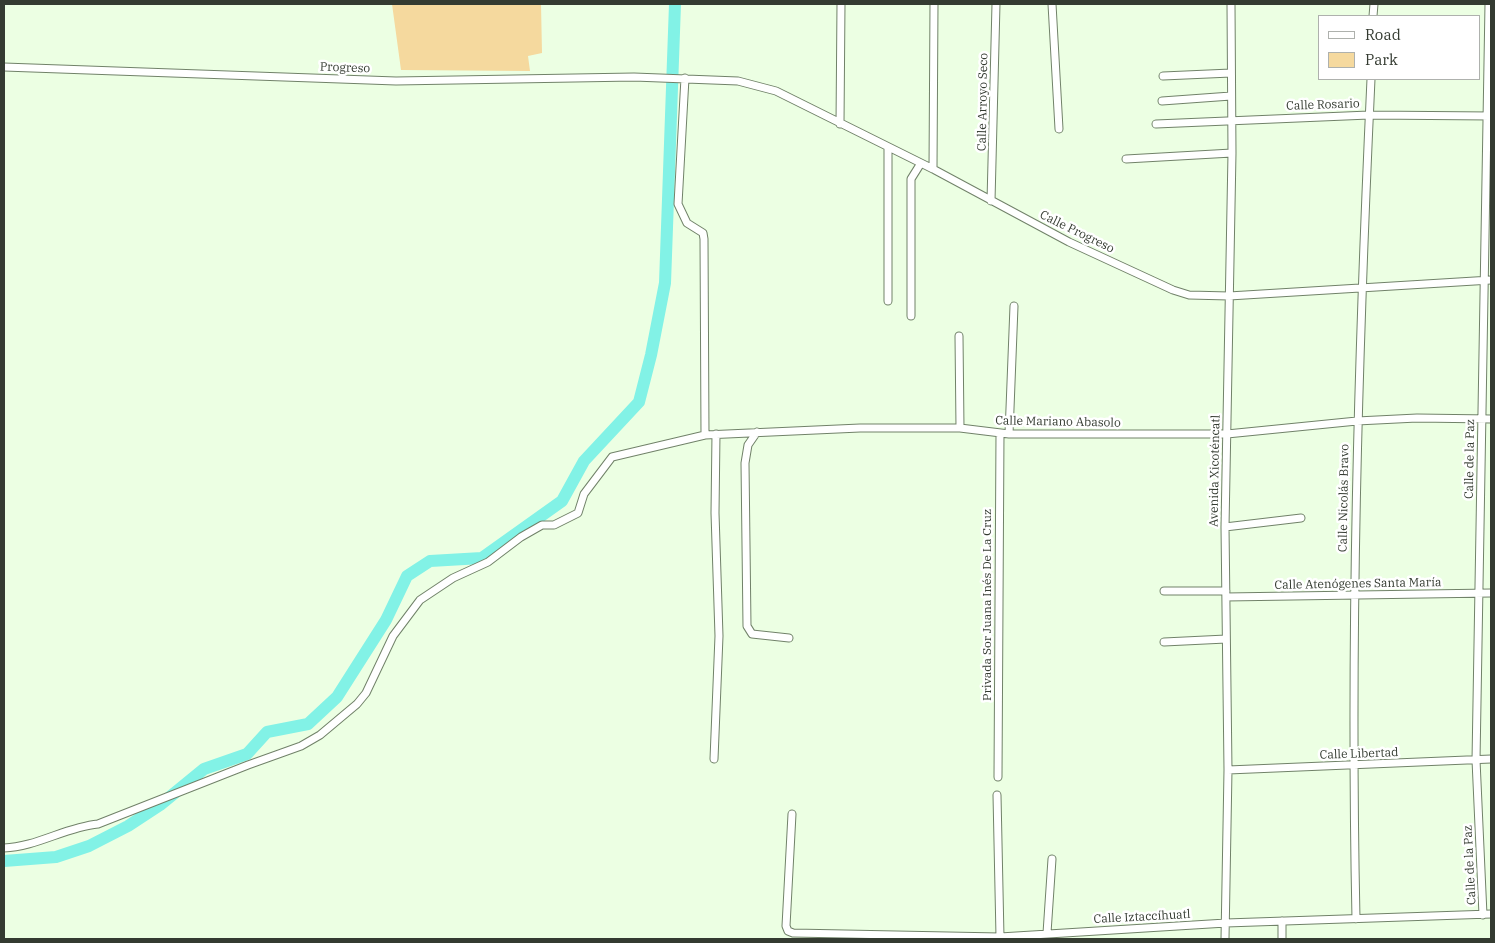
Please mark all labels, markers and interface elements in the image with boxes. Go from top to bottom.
legend [1318,15,1480,80]
text: Road [1365,25,1401,44]
text: Park [1365,50,1398,69]
street label: Calle Arroyo Seco [975,53,991,151]
street label: Progreso [320,60,370,76]
street label: Calle Rosario [1286,97,1360,113]
street label: Calle Progreso [1037,208,1117,256]
street label: Calle Mariano Abasolo [995,414,1121,430]
street label: Avenida Xicoténcatl [1207,415,1223,527]
street label: Calle de la Paz [1462,419,1478,499]
street label: Calle Nicolás Bravo [1336,444,1352,552]
street label: Privada Sor Juana Inés De La Cruz [981,509,995,701]
street label: Calle Atenógenes Santa María [1274,575,1442,593]
street label: Calle Libertad [1319,745,1399,763]
street label: Calle de la Paz [1461,825,1479,905]
street label: Calle Iztaccíhuatl [1093,907,1191,927]

